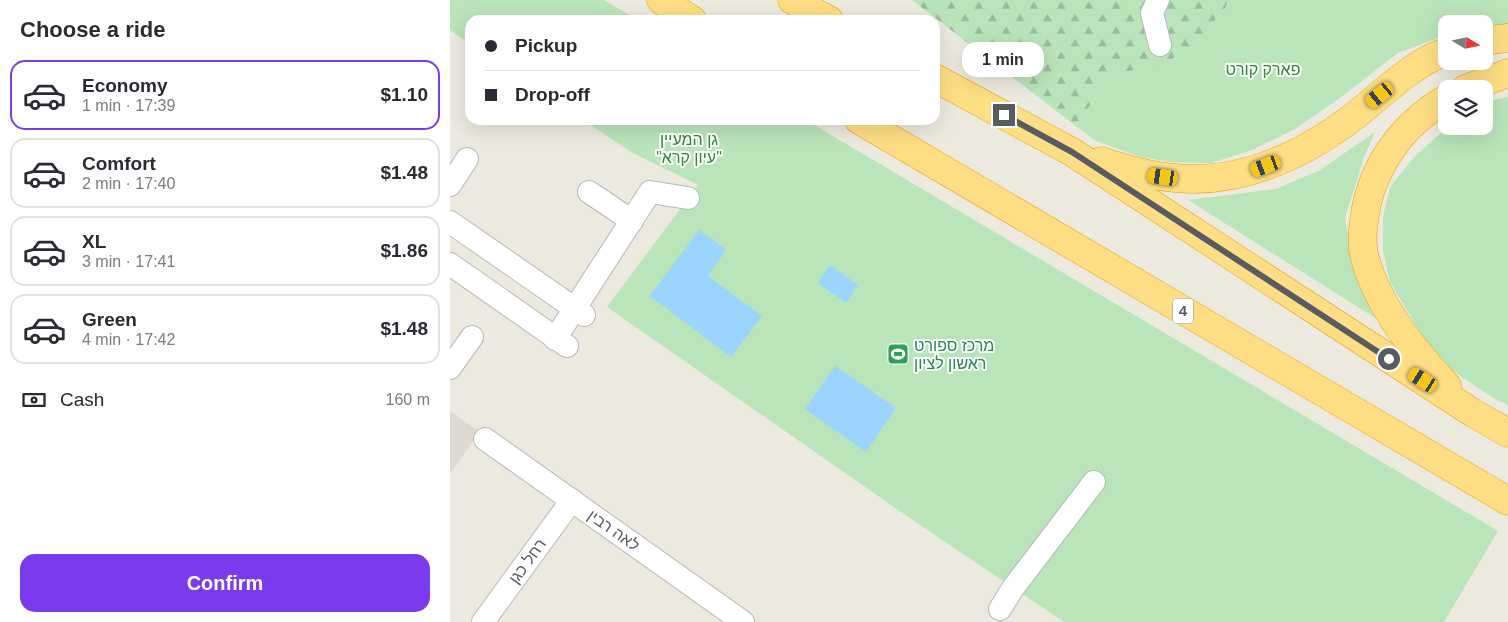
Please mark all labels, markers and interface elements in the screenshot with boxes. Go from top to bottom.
north arrow [1438,15,1492,70]
map controls [1438,15,1493,135]
text: Choose a ride [20,17,165,42]
text: Pickup [515,35,577,56]
callout: 1 min [963,42,1045,78]
text: 1 min [982,51,1024,68]
park label: פארק קורט [1226,61,1300,78]
icon: car [22,73,67,118]
text: Economy [82,75,168,96]
car [1363,80,1396,110]
button: layers [1438,80,1493,135]
text: $1.10 [380,84,428,105]
text: Drop-off [515,84,590,105]
text: 1 min · 17:39 [82,97,175,114]
route end [993,104,1015,126]
park label: גן המעיין "עיון קרא" [656,131,722,166]
icon: car [22,151,67,196]
text: Comfort [82,153,156,174]
car [1249,154,1282,178]
text: $1.48 [380,162,428,183]
car [1147,167,1178,187]
text: 2 min · 17:40 [82,175,175,192]
icon: car [22,229,67,274]
text: XL [82,231,106,252]
text: $1.86 [380,240,428,261]
text: 3 min · 17:41 [82,253,175,270]
road number: 4 [1173,298,1193,324]
icon: car [22,307,67,352]
text: Green [82,309,137,330]
text: $1.48 [380,318,428,339]
text: 4 min · 17:42 [82,331,175,348]
place label: מרכז ספורט ראשון לציון [914,337,994,372]
sports icon: מרכז ספורט ראשון לציון [886,342,910,366]
route start [1378,348,1400,370]
car [1406,366,1439,394]
icon: cash [20,386,48,414]
text: Cash [60,389,104,410]
text: 160 m [386,391,430,408]
street label: לאה רבין [585,507,643,554]
street label: רחל כגן [506,536,549,587]
button: Confirm [20,554,430,612]

